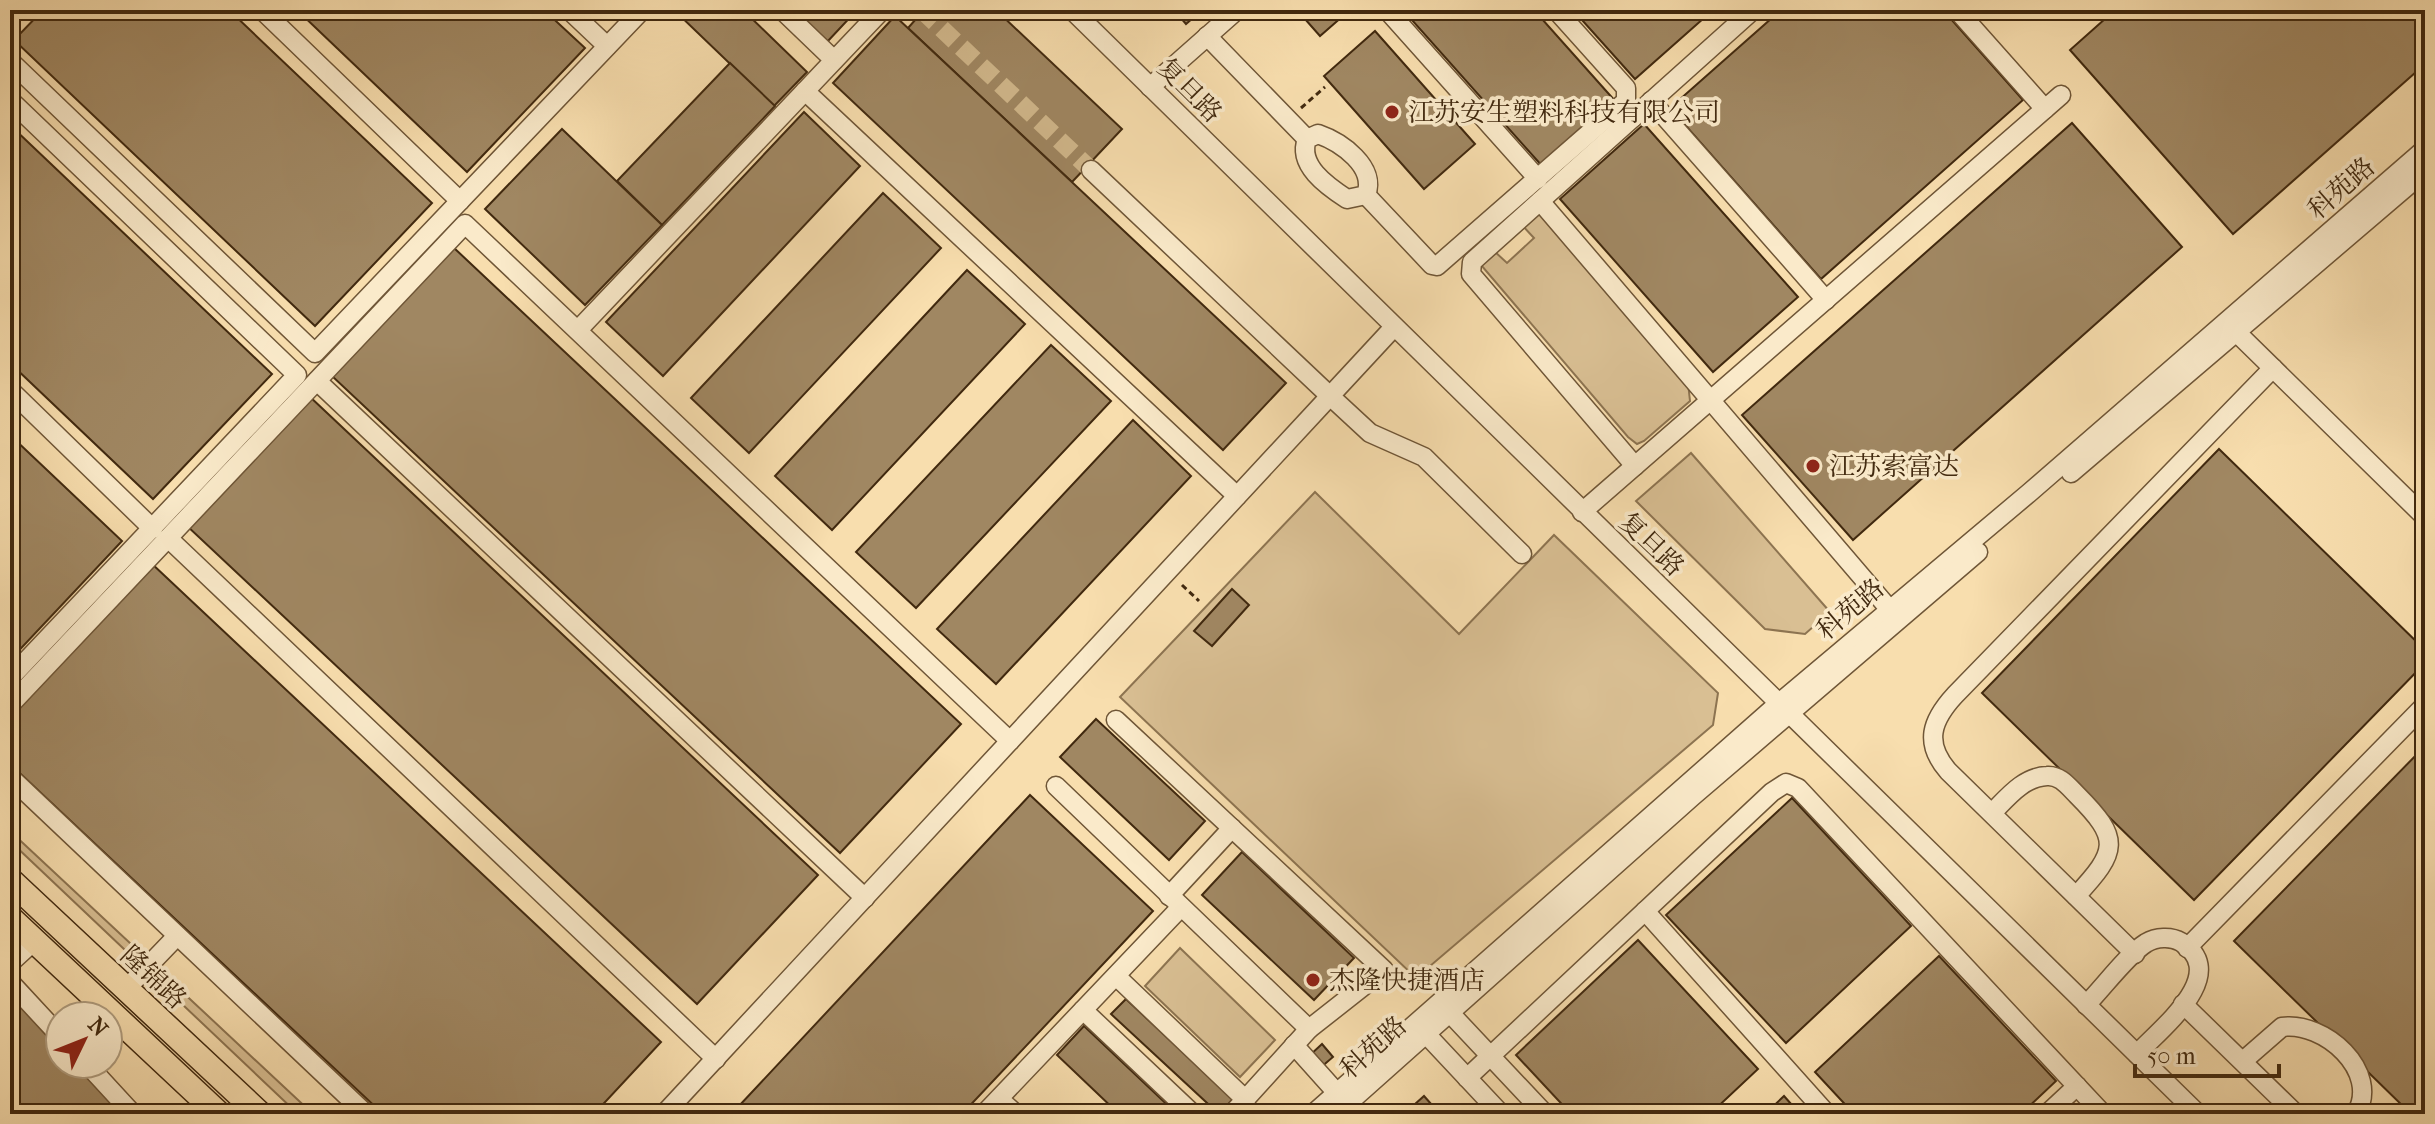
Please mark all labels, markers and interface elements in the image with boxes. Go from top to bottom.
street label: 复旦路 [1151,52,1228,129]
place label: 江苏安生塑料科技有限公司 [1408,97,1720,128]
marker: 江苏安生塑料科技有限公司 [1383,103,1401,121]
street label: 科苑路 [2302,151,2381,226]
place label: 江苏索富达 [1829,451,1959,482]
marker: 江苏索富达 [1804,457,1822,475]
street label: 复旦路 [1613,506,1690,583]
street label: 科苑路 [1810,572,1890,646]
street label: 隆锦路 [115,939,193,1015]
place label: 杰隆快捷酒店 [1329,965,1485,996]
marker: 杰隆快捷酒店 [1304,971,1322,989]
north arrow [44,1000,124,1080]
street label: 科苑路 [1334,1010,1413,1085]
text: N [83,1012,113,1042]
scale bar [2135,1028,2279,1078]
text: 50 m [2147,1042,2196,1070]

